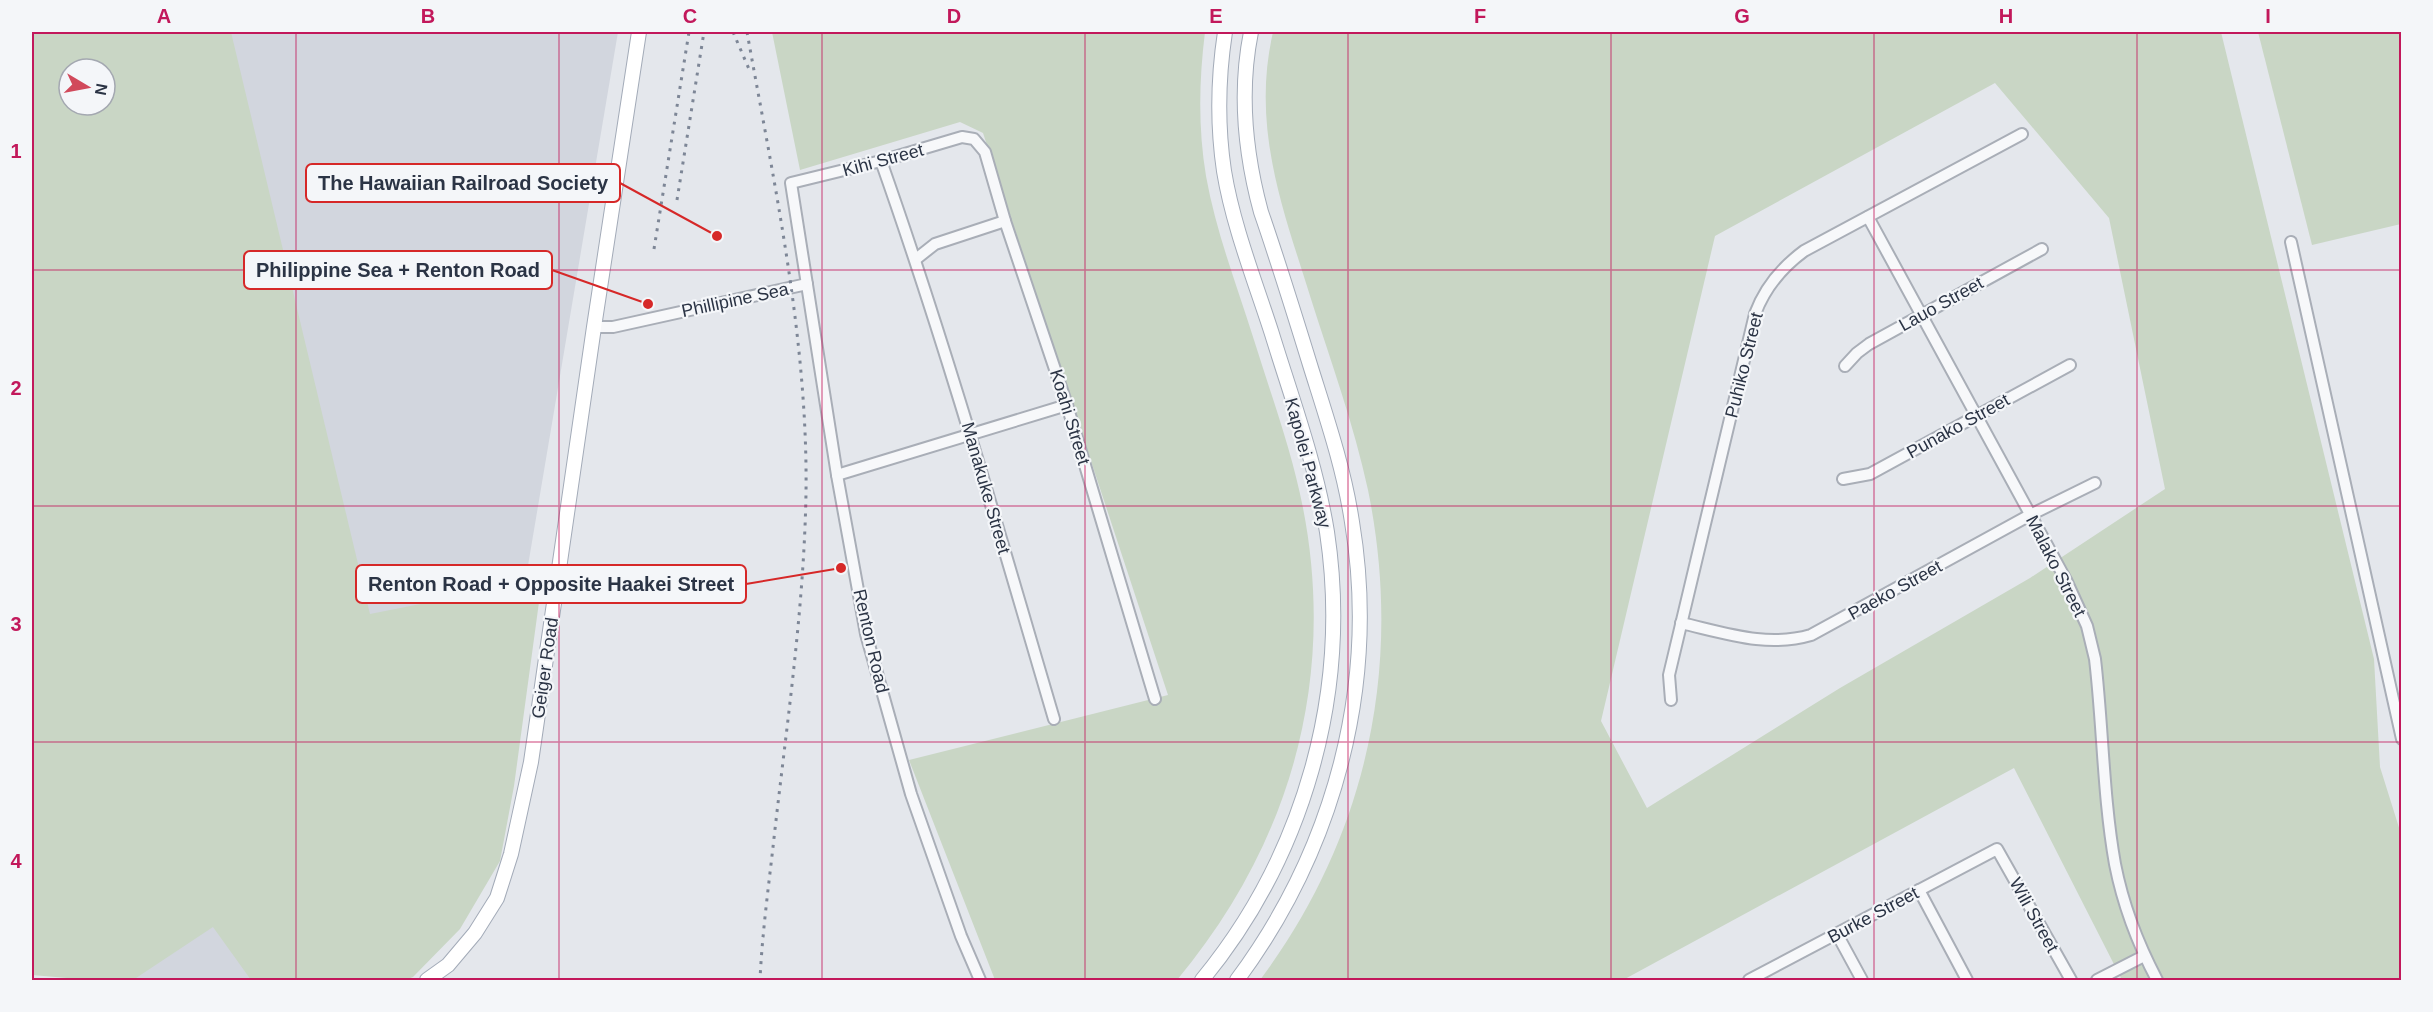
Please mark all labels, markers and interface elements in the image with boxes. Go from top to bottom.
text: A [157,5,171,27]
text: B [421,5,435,27]
text: C [683,5,697,27]
text: D [947,5,961,27]
text: E [1209,5,1223,27]
text: F [1474,5,1486,27]
text: G [1734,5,1750,27]
text: H [1999,5,2013,27]
text: I [2265,5,2271,27]
north arrow [57,57,117,117]
text: N [92,82,111,97]
text: 1 [10,140,22,162]
street label: Kihi Street [840,140,926,180]
callout: The Hawaiian Railroad Society [306,164,620,202]
text: The Hawaiian Railroad Society [318,172,609,194]
callout: Philippine Sea + Renton Road [244,251,552,289]
text: Philippine Sea + Renton Road [256,259,540,281]
street label: Lauo Street [1895,273,1987,335]
street label: Phillipine Sea [680,279,791,321]
street label: Puhiko Street [1721,310,1767,420]
street label: Koahi Street [1046,367,1094,467]
text: 2 [10,377,22,399]
street label: Punako Street [1903,390,2013,462]
street label: Kapolei Parkway [1281,396,1335,530]
street label: Manakuke Street [958,420,1014,556]
street label: Malako Street [2022,512,2090,620]
street label: Paeko Street [1845,556,1945,624]
callout: Renton Road + Opposite Haakei Street [356,565,746,603]
text: Renton Road + Opposite Haakei Street [368,573,734,595]
street label: Renton Road [849,587,893,695]
text: 3 [10,613,22,635]
street label: Geiger Road [528,616,562,720]
text: 4 [10,850,22,872]
street label: Wili Street [2005,874,2063,956]
street label: Burke Street [1824,883,1922,947]

